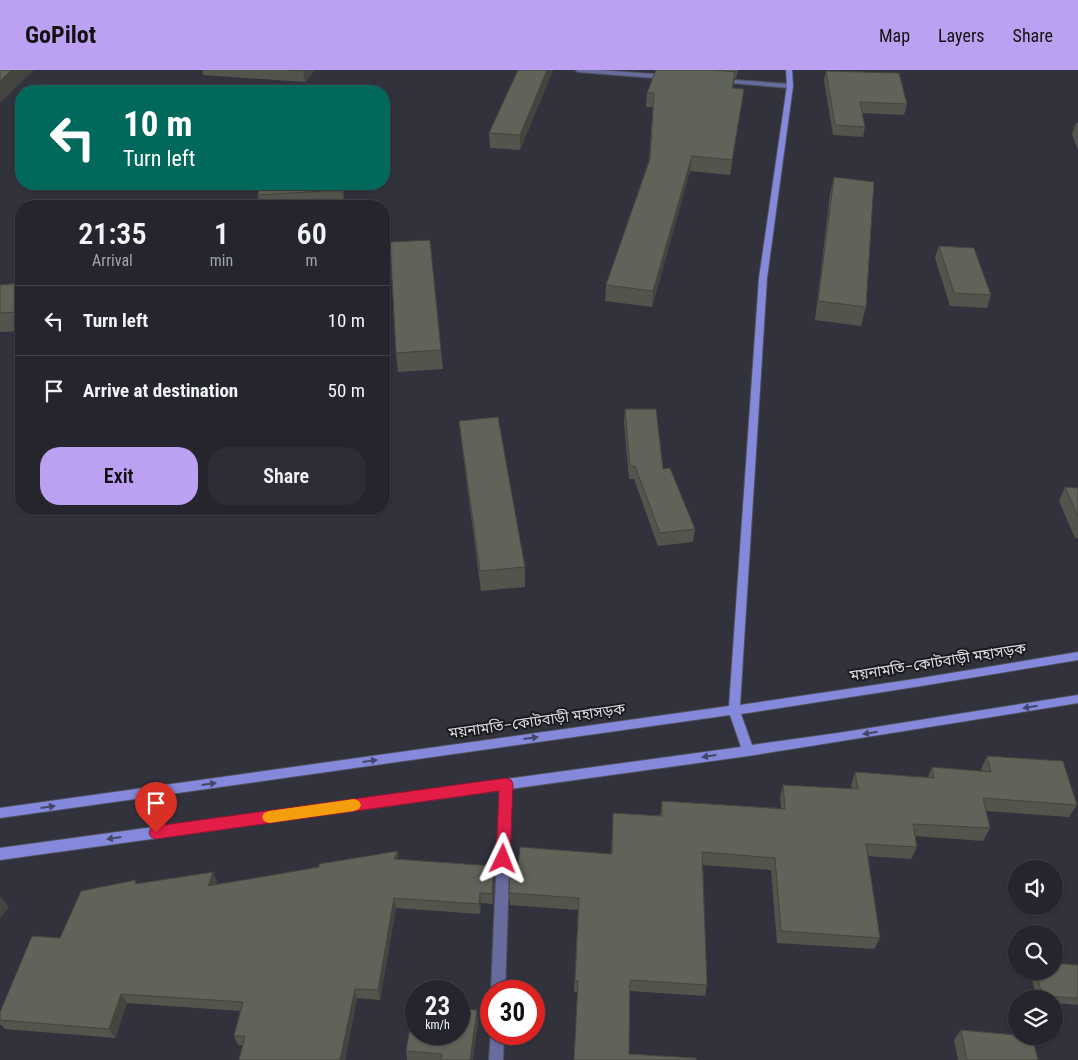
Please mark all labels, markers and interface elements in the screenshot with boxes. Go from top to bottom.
text: GoPilot [25,21,96,49]
text: Map [879,25,910,46]
text: Layers [938,25,985,46]
text: Share [1013,25,1053,46]
text: 10 m [123,104,192,145]
icon: left [40,105,105,170]
text: Turn left [123,146,195,171]
text: 21:35 [78,216,147,251]
text: 1 [214,216,229,251]
text: 60 [297,216,327,251]
text: Arrival [92,251,133,270]
text: min [210,251,233,270]
text: m [306,251,318,270]
icon: left [40,307,68,335]
text: Turn left [83,309,148,332]
text: 10 m [328,309,365,332]
icon: arrive [40,377,68,405]
text: Arrive at destination [83,379,238,402]
text: 50 m [328,379,365,402]
button: Exit [40,447,198,505]
button: Share [208,447,365,505]
street label: ময়নামতি–কোটবাড়ী মহাসড়ক [848,639,1028,685]
street label: ময়নামতি–কোটবাড়ী মহাসড়ক [447,700,627,742]
one-way arrow [1022,703,1038,711]
one-way arrow [861,730,877,738]
one-way arrow [523,733,539,741]
one-way arrow [700,752,716,760]
one-way arrow [362,756,378,764]
one-way arrow [202,780,218,788]
pin [135,782,177,833]
icon: arrive [142,789,170,817]
one-way arrow [41,802,57,810]
position arrow [476,832,528,884]
one-way arrow [106,835,122,843]
map controls [1008,860,1063,1045]
button: sound [1008,860,1063,915]
button: search [1008,925,1063,980]
speed limit sign: 30 [480,980,545,1045]
button: layers [1008,990,1063,1045]
text: 23 [425,992,450,1021]
text: km/h [425,1018,450,1032]

